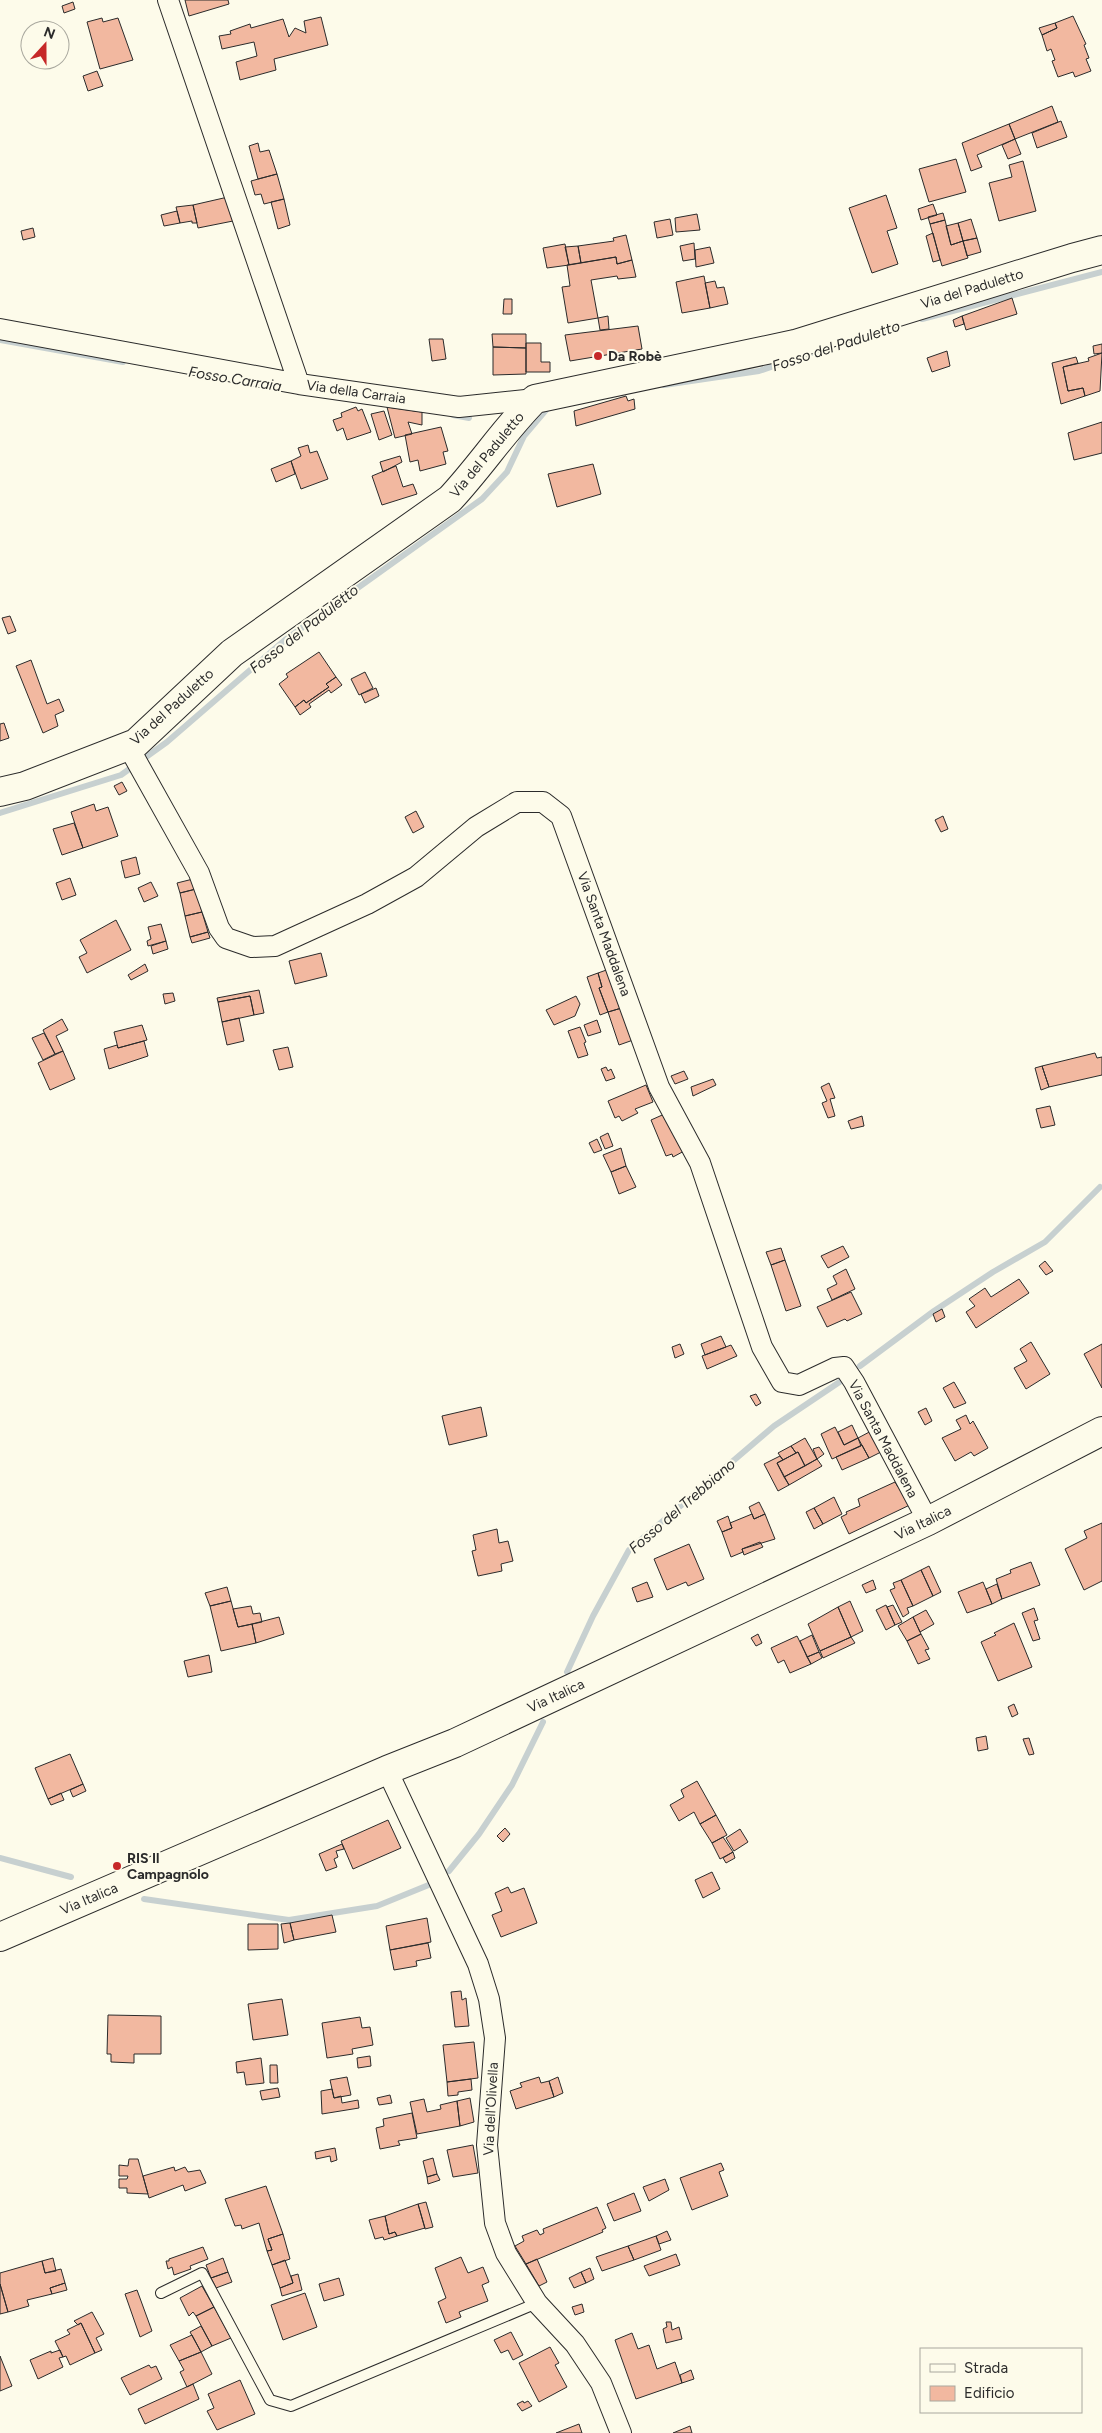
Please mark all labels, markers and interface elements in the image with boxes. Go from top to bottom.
north arrow [20,20,70,70]
text: N [41,23,58,43]
street label: Via del Paduletto [919,265,1025,313]
water label: Fosso del Paduletto [770,317,903,375]
place label: Da Robè [608,348,662,365]
marker: Da Robè [592,350,604,362]
water label: Fosso Carraia [187,363,283,395]
street label: Via della Carraia [305,377,407,407]
street label: Via del Paduletto [446,409,528,501]
water label: Fosso del Paduletto [246,581,362,677]
street label: Via del Paduletto [127,665,217,749]
street label: Via Santa Maddalena [574,869,634,999]
street label: Via Santa Maddalena [845,1377,921,1501]
water label: Fosso del Trebbiano [625,1455,739,1557]
street label: Via Italica [892,1502,954,1544]
street label: Via Italica [525,1675,587,1717]
place label: RIS Il Campagnolo [127,1850,209,1883]
marker: RIS Il Campagnolo [111,1860,123,1872]
street label: Via Italica [58,1879,120,1919]
street label: Via dell'Olivella [480,2062,502,2156]
legend [920,2348,1082,2413]
text: Strada [964,2359,1008,2377]
text: Edificio [964,2384,1015,2402]

